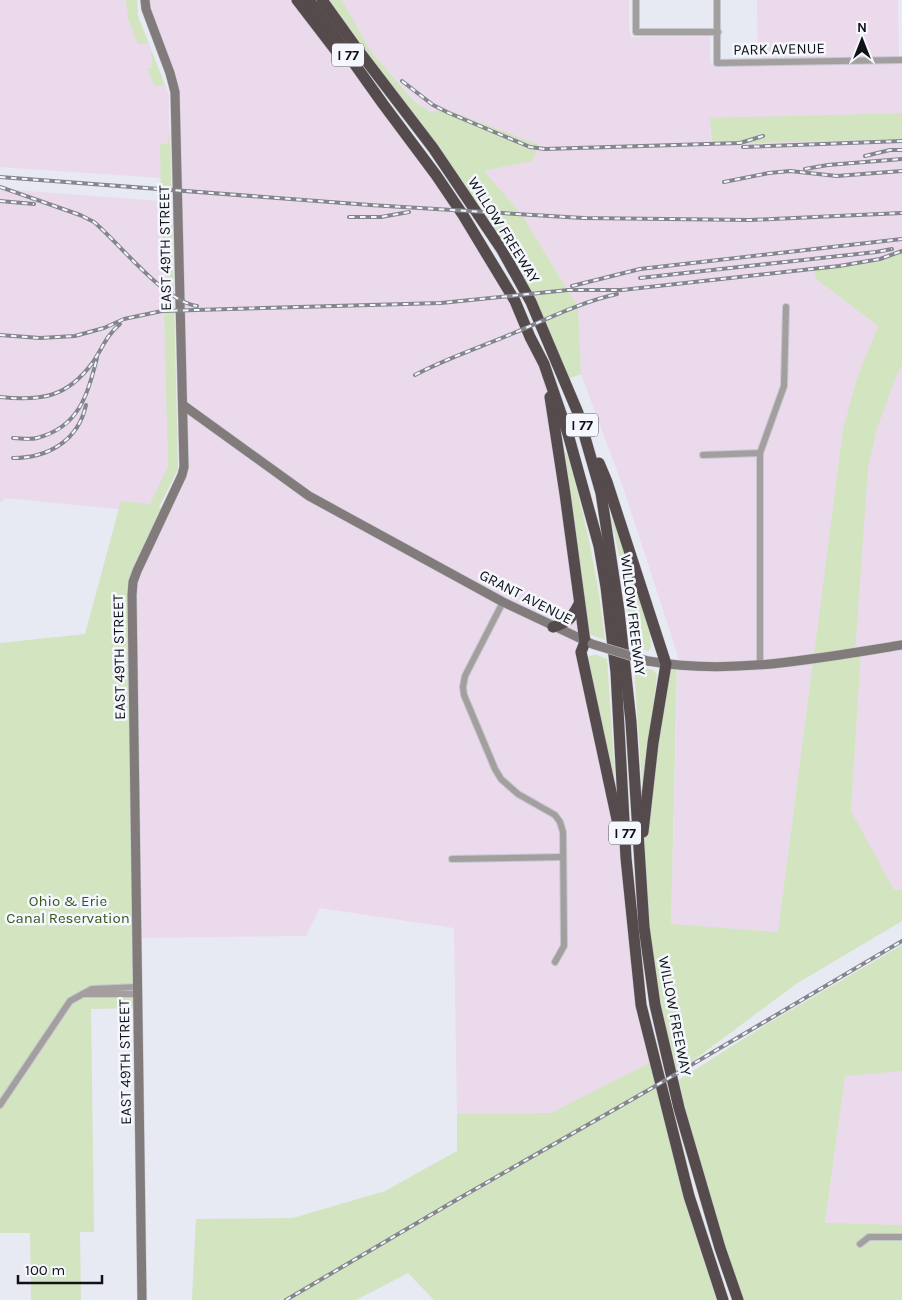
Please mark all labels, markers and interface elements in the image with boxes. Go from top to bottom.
north arrow [837,15,887,65]
text: N [857,19,867,36]
street label: PARK AVENUE [733,39,825,59]
road number: I 77 [332,44,364,66]
street label: WILLOW FREEWAY [464,174,544,287]
street label: EAST 49TH STREET [155,185,175,311]
road number: I 77 [566,414,598,436]
street label: WILLOW FREEWAY [617,554,649,677]
street label: GRANT AVENUE [476,566,576,628]
street label: EAST 49TH STREET [109,594,129,720]
road number: I 77 [609,821,641,844]
park label: Ohio & Erie Canal Reservation [6,892,130,927]
street label: WILLOW FREEWAY [655,955,696,1078]
street label: EAST 49TH STREET [115,999,135,1125]
scale bar [18,1252,101,1284]
text: 100 m [25,1261,65,1279]

